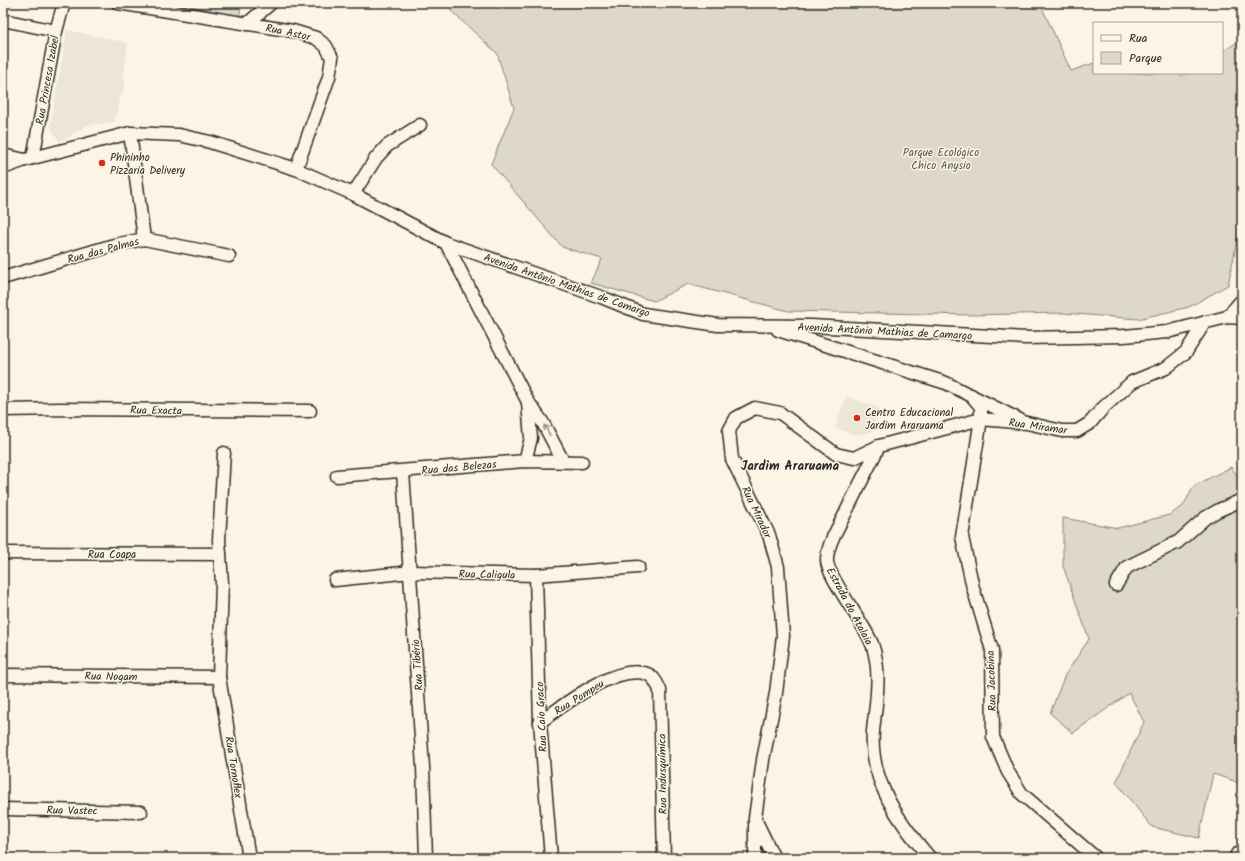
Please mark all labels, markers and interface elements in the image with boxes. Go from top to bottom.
street label: Rua Astor [264,19,313,47]
legend [1093,22,1223,74]
text: Rua [1129,29,1148,48]
street label: Rua Princesa Izabel [31,34,65,126]
text: Parque [1129,49,1163,68]
park label: Parque Ecológico Chico Anysio [903,144,979,175]
place label: Phininho Pizzaria Delivery [110,149,186,180]
marker: Phininho Pizzaria Delivery [97,158,107,168]
street label: Rua das Palmas [65,233,141,269]
street label: Avenida Antônio Mathias de Camargo [481,249,652,323]
street label: Avenida Antônio Mathias de Camargo [797,318,973,346]
street label: Rua Exacta [130,402,182,420]
place label: Centro Educacional Jardim Araruama [865,404,953,435]
marker: Centro Educacional Jardim Araruama [852,413,862,423]
street label: Rua Miramar [1007,414,1070,440]
one-way arrow [542,424,550,436]
street label: Rua das Belezas [421,456,498,480]
district label: Jardim Araruama [741,456,839,477]
street label: Rua Mirador [736,483,777,543]
street label: Rua Coapa [88,546,136,564]
street label: Estrada do Atalaia [821,564,877,649]
street label: Rua Caligula [458,566,515,584]
street label: Rua Tibério [407,639,429,691]
street label: Rua Jacobina [982,650,1002,712]
street label: Rua Nogam [84,668,138,686]
street label: Rua Pompeu [551,675,609,720]
street label: Rua Caio Graco [531,681,553,753]
street label: Rua Indusquímica [653,734,673,814]
street label: Rua Tornoflex [219,735,247,800]
street label: Rua Vastec [46,802,98,820]

